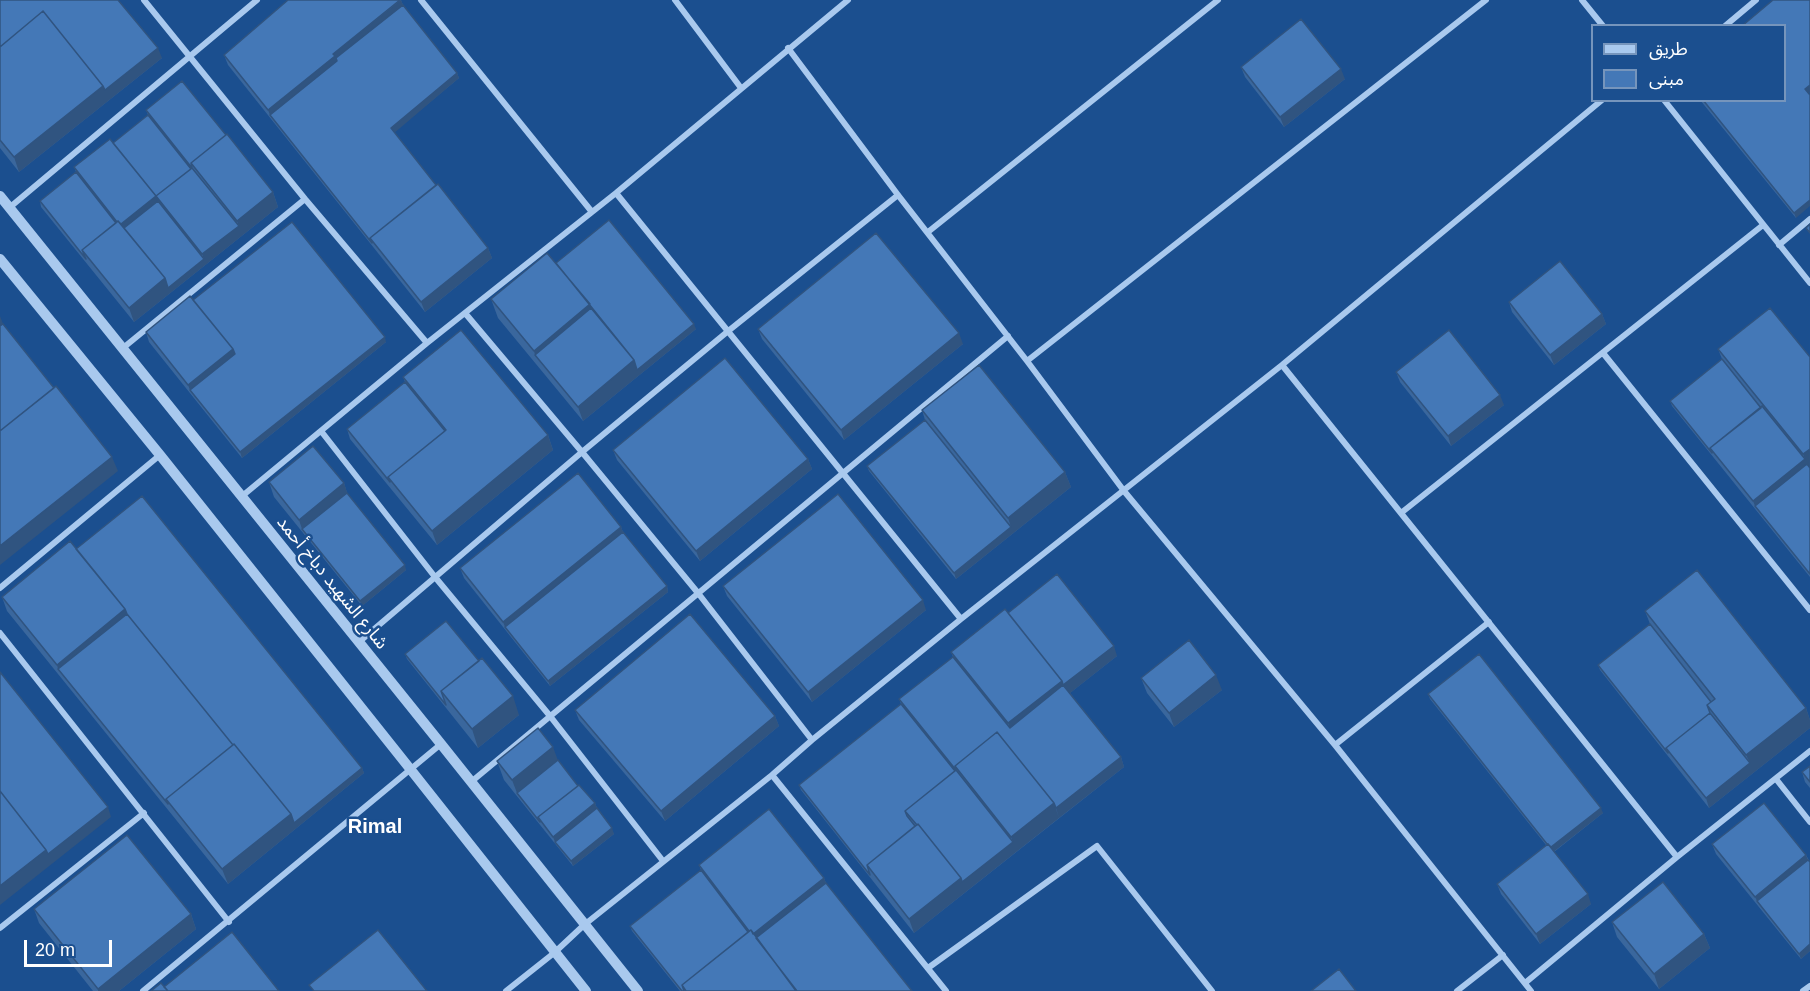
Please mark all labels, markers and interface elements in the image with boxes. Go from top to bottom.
legend [1591,24,1786,102]
text: طريق [1649,39,1688,59]
text: مبنى [1649,69,1684,89]
street label: شارع الشهيد دباخ أحمد [272,512,392,654]
district label: Rimal [348,815,402,839]
scale bar [27,928,116,966]
text: 20 m [35,940,75,960]

